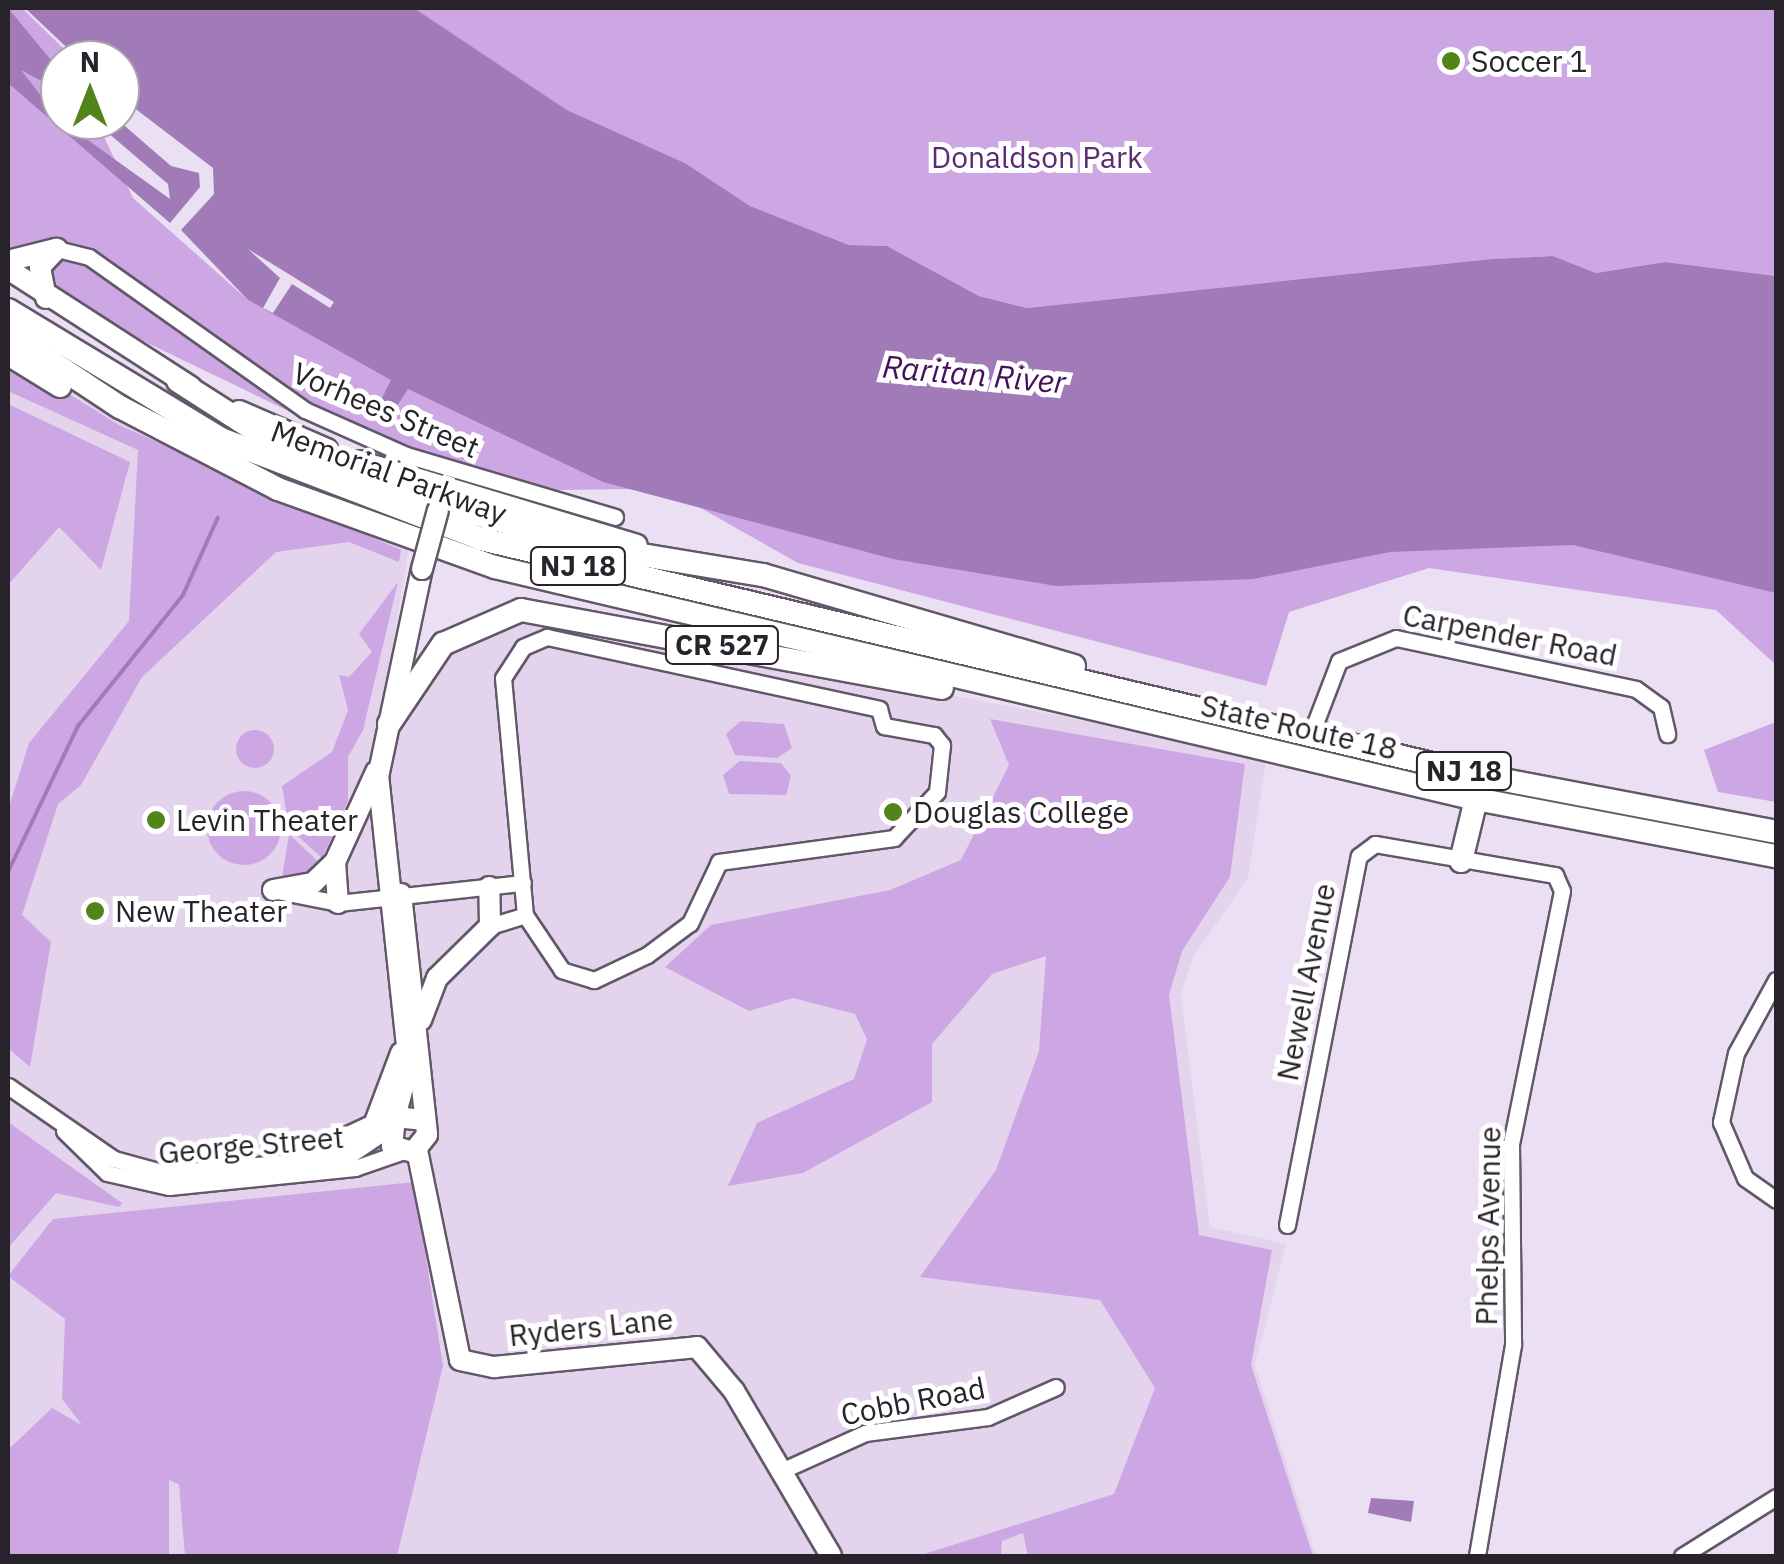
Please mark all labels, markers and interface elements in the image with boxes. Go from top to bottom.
north arrow [40,40,140,140]
text: N [80,43,100,80]
place label: Soccer 1 [1471,43,1588,79]
marker: Soccer 1 [1440,50,1462,72]
park label: Donaldson Park [931,139,1143,175]
water label: Raritan River [881,347,1067,401]
street label: Vorhees Street [287,355,485,465]
street label: Memorial Parkway [266,413,512,531]
road number: NJ 18 [528,543,628,589]
street label: Carpender Road [1400,597,1620,673]
road number: CR 527 [664,622,780,668]
street label: State Route 18 [1197,687,1401,767]
road number: NJ 18 [1414,748,1514,794]
place label: Douglas College [913,794,1129,830]
marker: Douglas College [882,801,904,823]
place label: Levin Theater [176,802,358,838]
marker: Levin Theater [145,809,167,831]
street label: Newell Avenue [1269,880,1343,1084]
place label: New Theater [115,893,287,929]
marker: New Theater [84,900,106,922]
street label: George Street [157,1119,345,1171]
street label: Phelps Avenue [1468,1126,1508,1326]
street label: Ryders Lane [507,1300,675,1354]
street label: Cobb Road [838,1369,988,1433]

